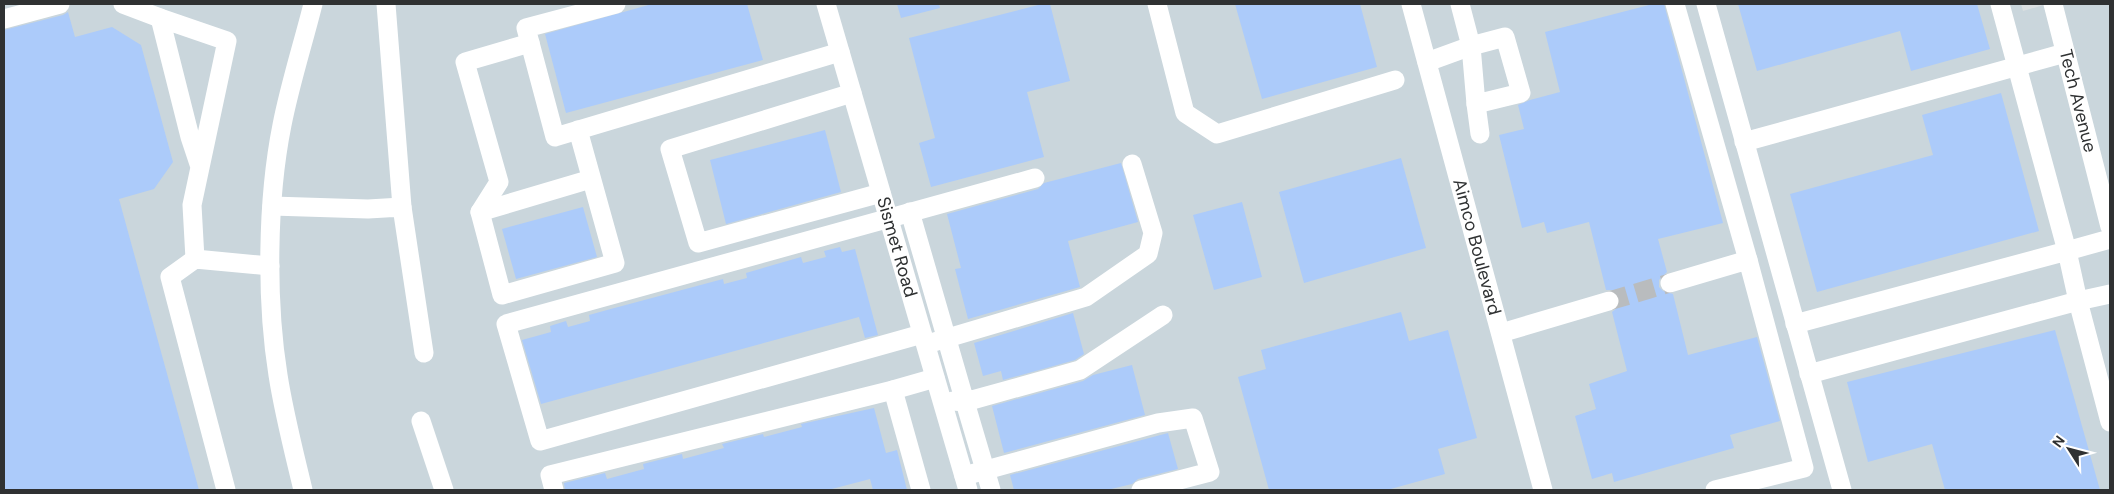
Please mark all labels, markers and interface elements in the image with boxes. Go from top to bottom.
street label: Tech Avenue [2054,47,2102,155]
street label: Aimco Boulevard [1447,176,1507,318]
street label: Sismet Road [871,194,923,300]
north arrow [2044,424,2094,474]
text: N [2048,432,2069,451]

